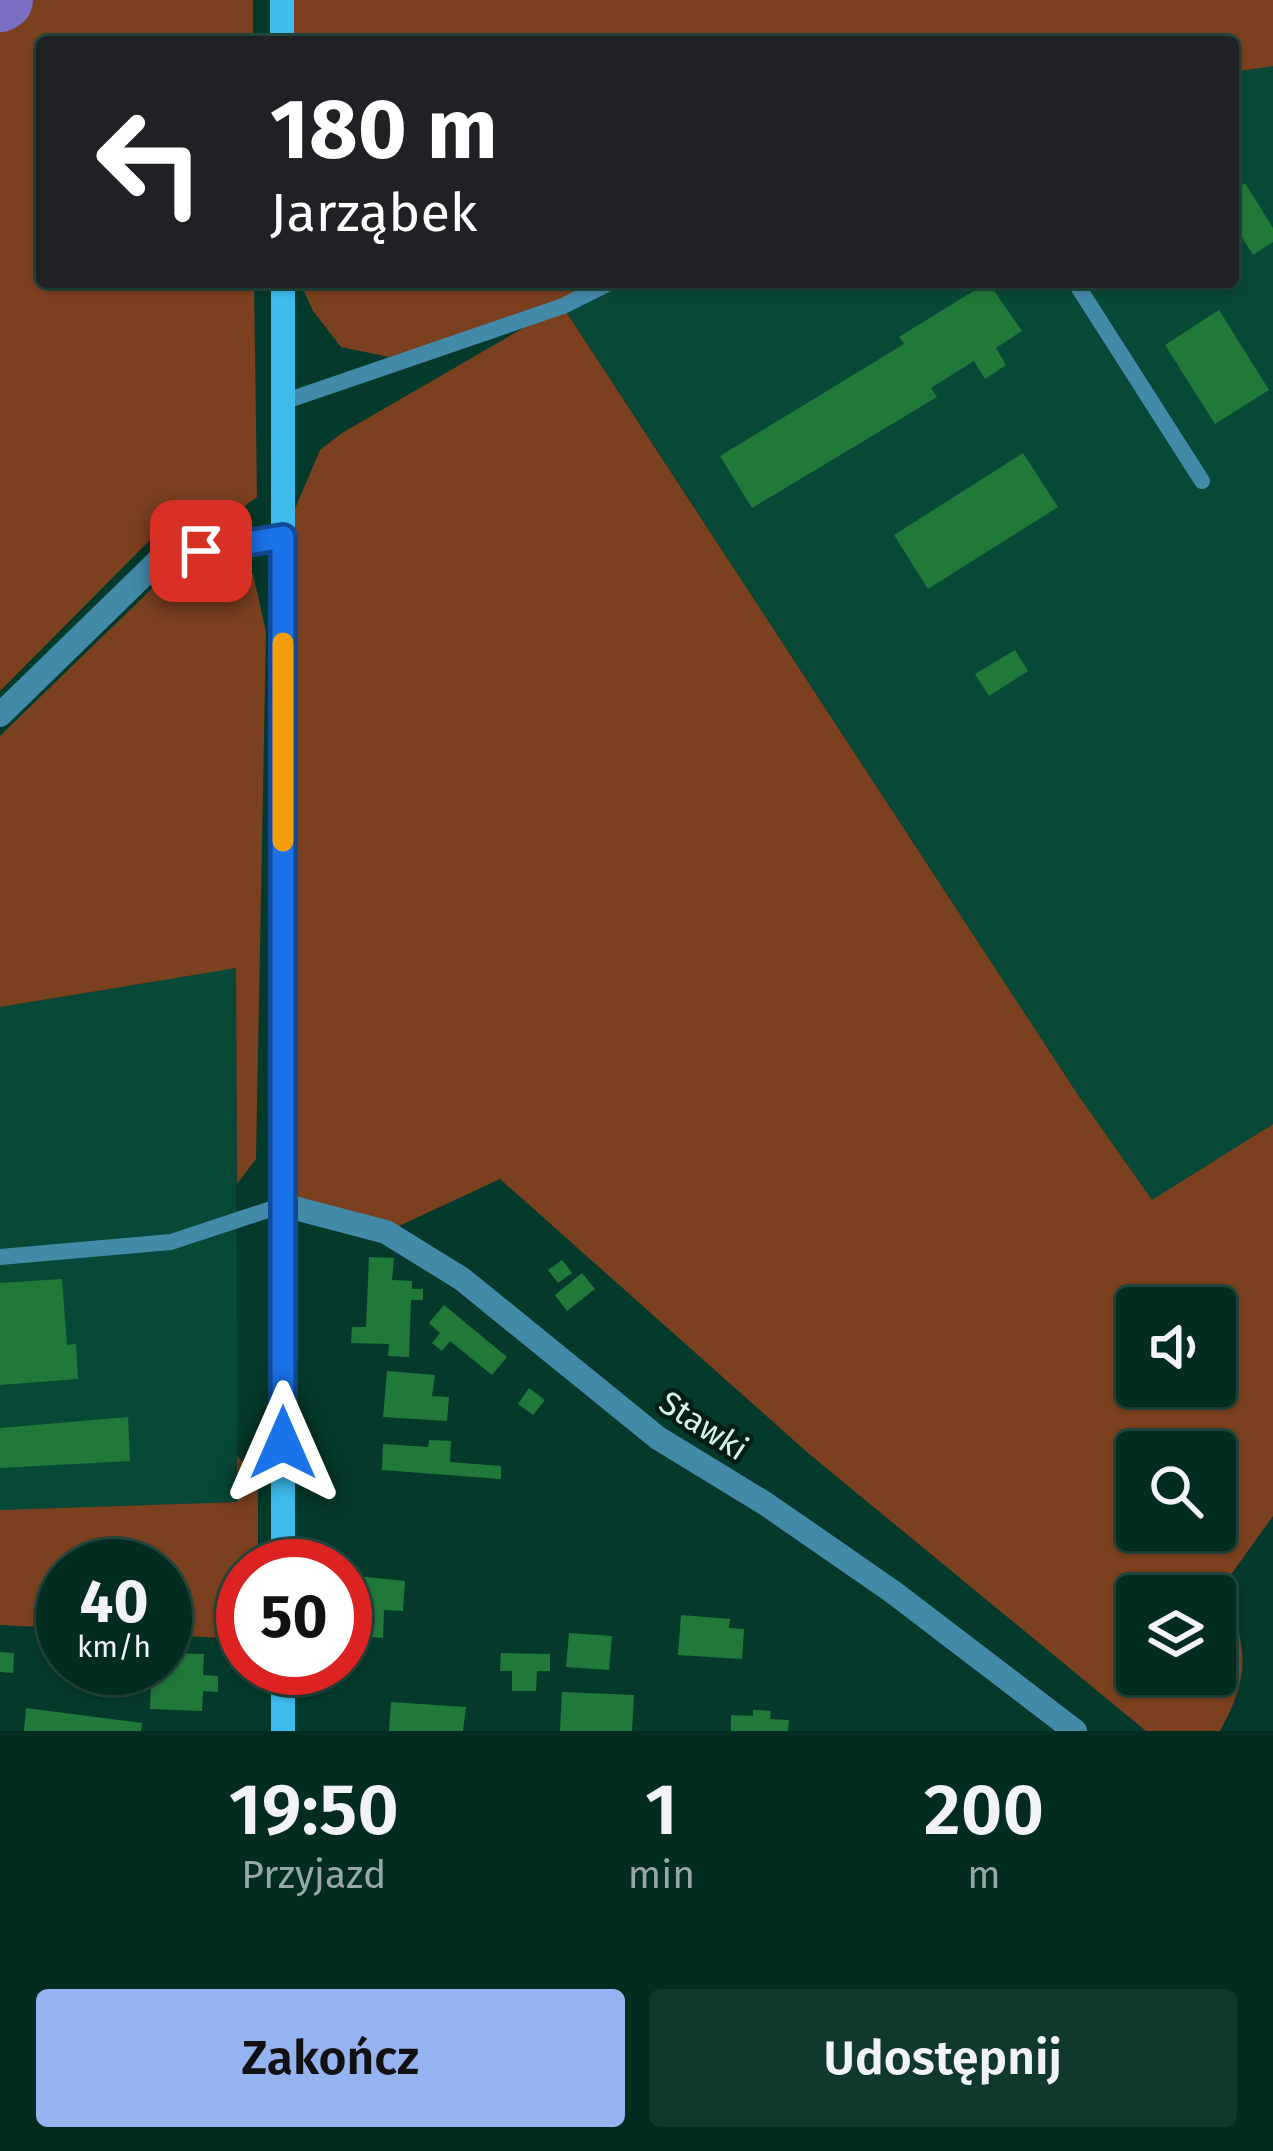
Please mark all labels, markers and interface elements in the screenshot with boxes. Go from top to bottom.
text: 180 m [270,79,498,180]
icon: left [72,84,228,240]
text: Jarząbek [270,181,477,245]
pin [150,500,252,602]
icon: arrive [168,518,234,584]
map controls [1116,1287,1236,1695]
button: sound [1116,1287,1236,1407]
position arrow [220,1380,346,1506]
street label: Stawki [652,1383,755,1469]
button: search [1116,1431,1236,1551]
speed limit sign: 50 [216,1539,372,1695]
text: 40 [80,1566,149,1638]
button: layers [1116,1575,1236,1695]
text: km/h [77,1629,151,1665]
text: 19:50 [229,1767,399,1853]
text: 1 [645,1767,678,1853]
text: 200 [924,1767,1044,1853]
text: Przyjazd [241,1852,386,1898]
text: min [628,1852,695,1898]
text: m [967,1852,1001,1898]
button: Zakończ [36,1989,625,2127]
button: Udostępnij [649,1989,1237,2127]

